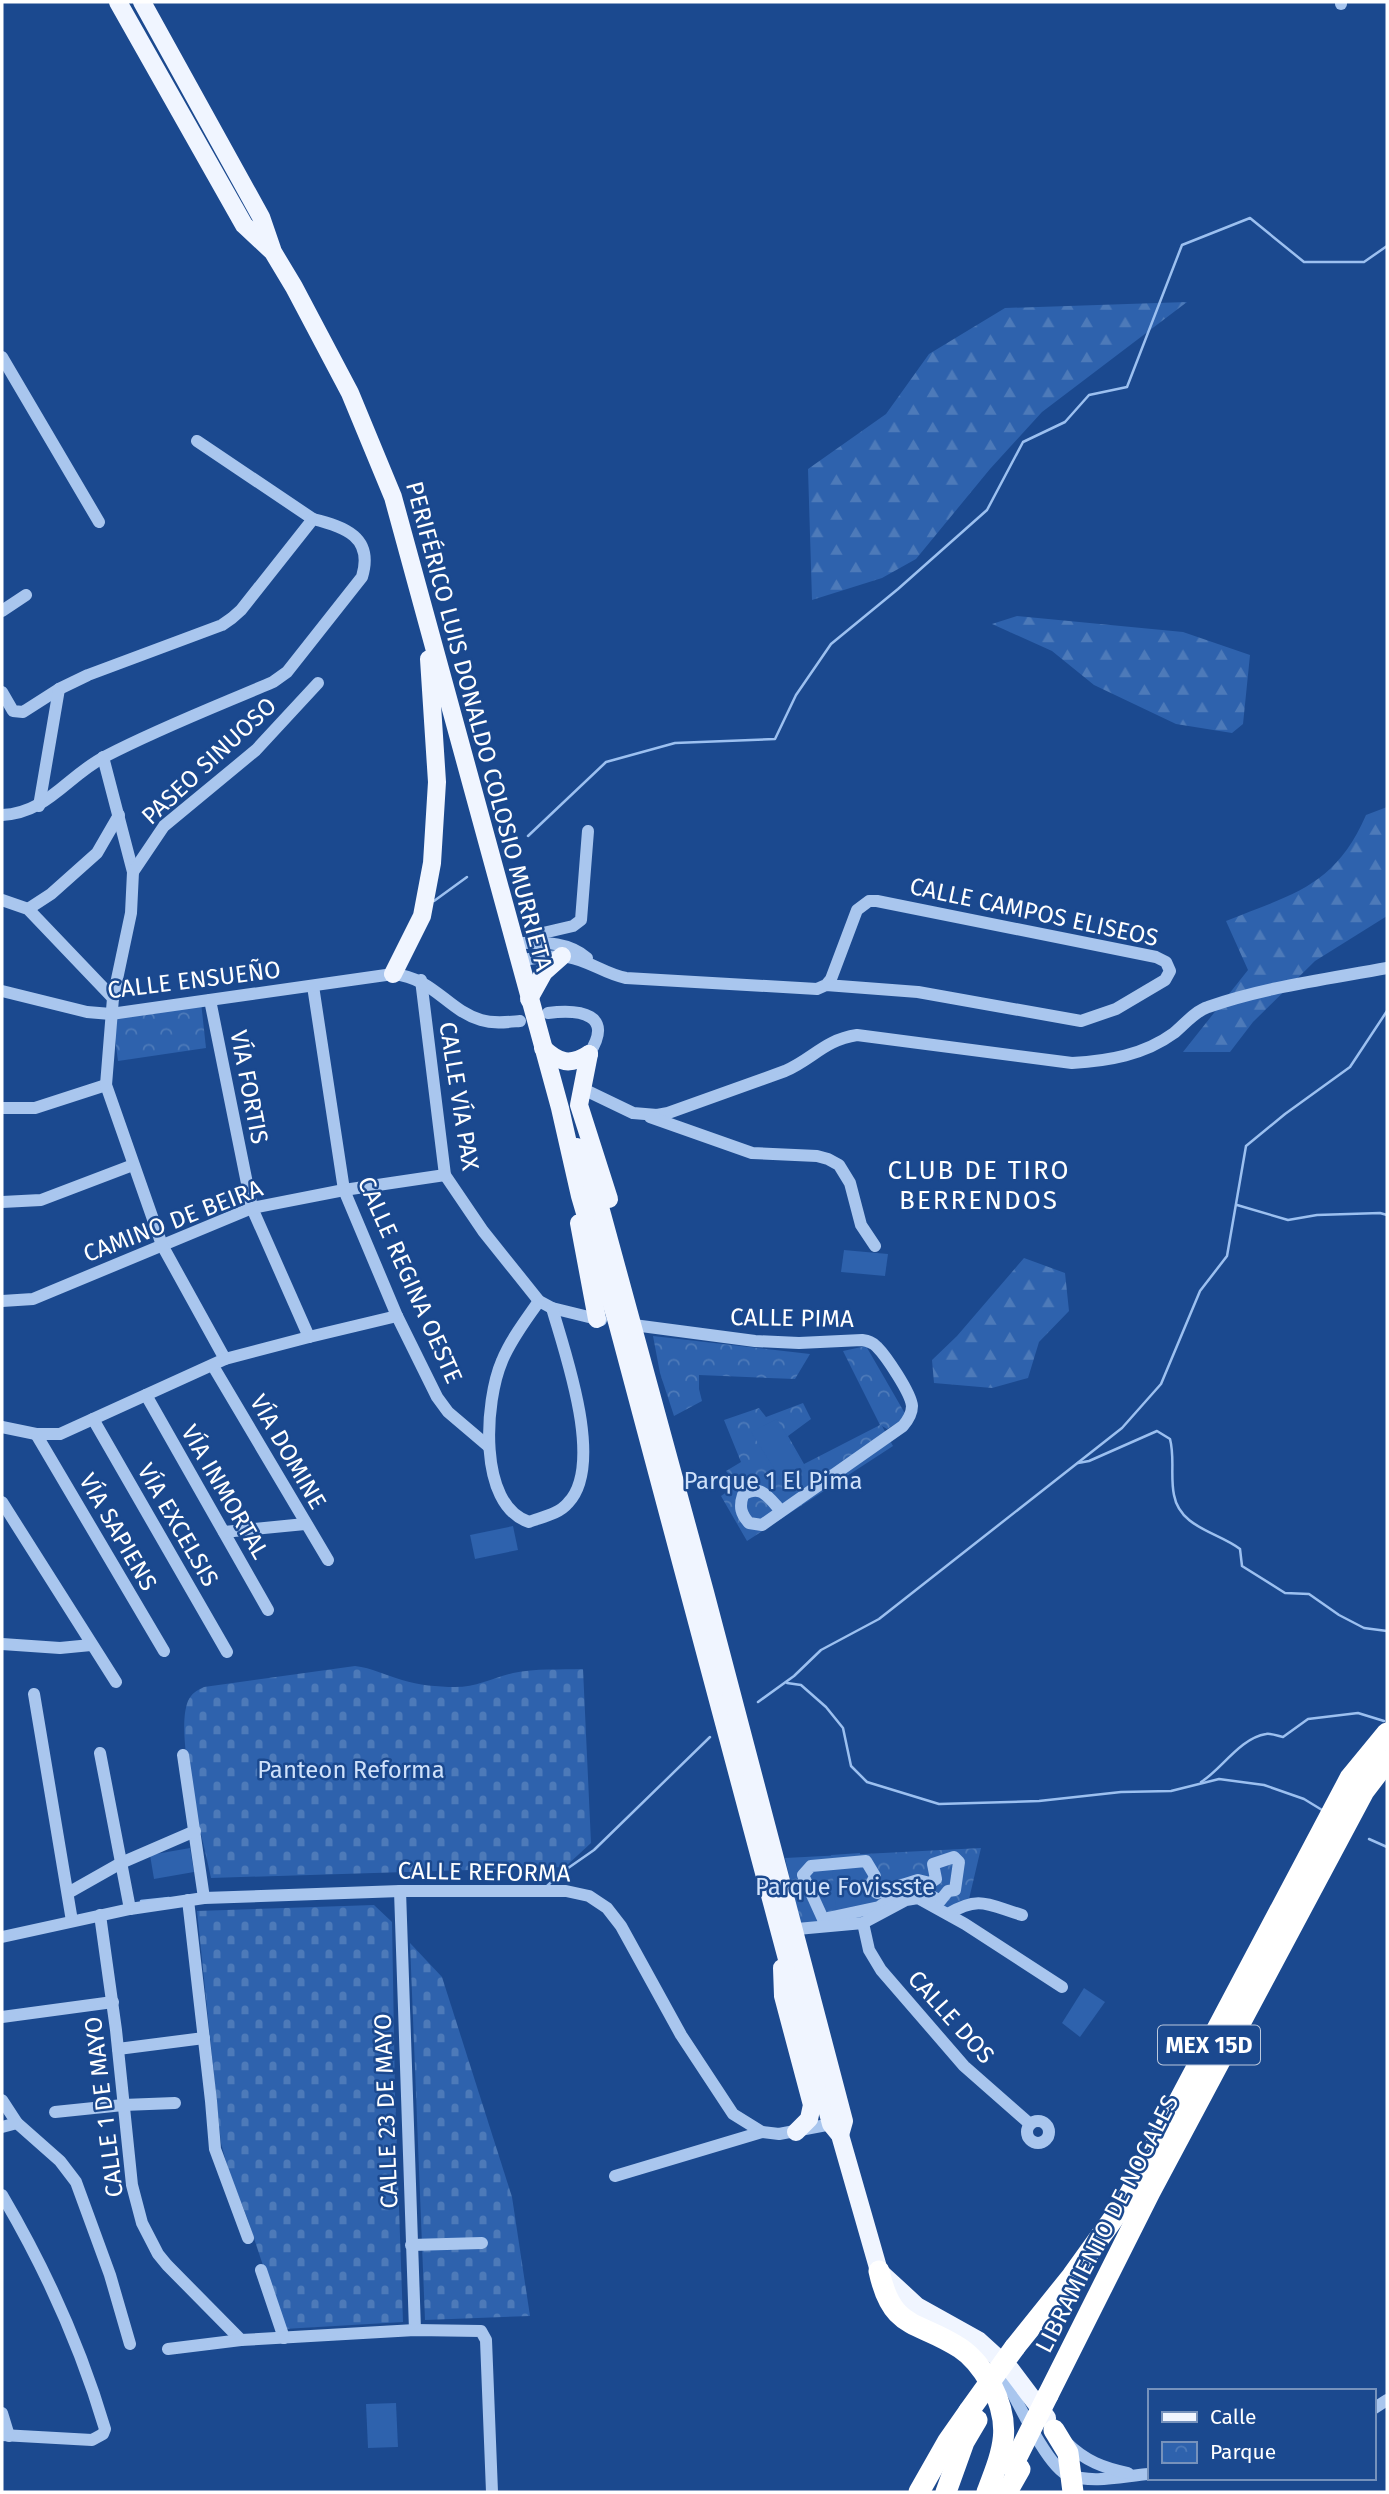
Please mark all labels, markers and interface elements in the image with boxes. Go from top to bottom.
street label: PERIFÉRICO LUIS DONALDO COLOSIO MURRIETA [400,478,559,974]
street label: PASEO SINUOSO [136,692,282,830]
street label: CALLE CAMPOS ELISEOS [907,872,1161,952]
street label: CALLE ENSUEÑO [106,955,282,1005]
street label: CALLE VÍA PAX [433,1020,486,1172]
street label: VÍA FORTIS [224,1028,275,1146]
district label: CLUB DE TIRO BERRENDOS [888,1155,1070,1216]
street label: CALLE REGINA OESTE [352,1172,468,1388]
street label: CAMINO DE BEIRA [79,1174,267,1268]
street label: CALLE PIMA [730,1303,854,1333]
street label: VÍA DOMINE [244,1389,333,1514]
street label: VÍA INMORTAL [175,1420,276,1564]
street label: VÍA EXCELSIS [132,1458,225,1591]
park label: Parque 1 El Pima [683,1467,863,1495]
street label: VÍA SAPIENS [73,1468,164,1596]
park label: Panteon Reforma [257,1756,445,1784]
street label: CALLE REFORMA [397,1856,571,1888]
park label: Parque Fovissste [755,1873,935,1901]
street label: CALLE DOS [902,1965,1000,2069]
street label: CALLE 23 DE MAYO [369,2013,403,2209]
street label: CALLE 1 DE MAYO [79,2015,129,2199]
road number: MEX 15D [1158,2026,1260,2064]
street label: LIBRAMIENTO DE NOGALES [1030,2090,1184,2358]
legend [1148,2389,1375,2480]
text: Calle [1210,2404,1256,2430]
text: Parque [1210,2439,1276,2465]

